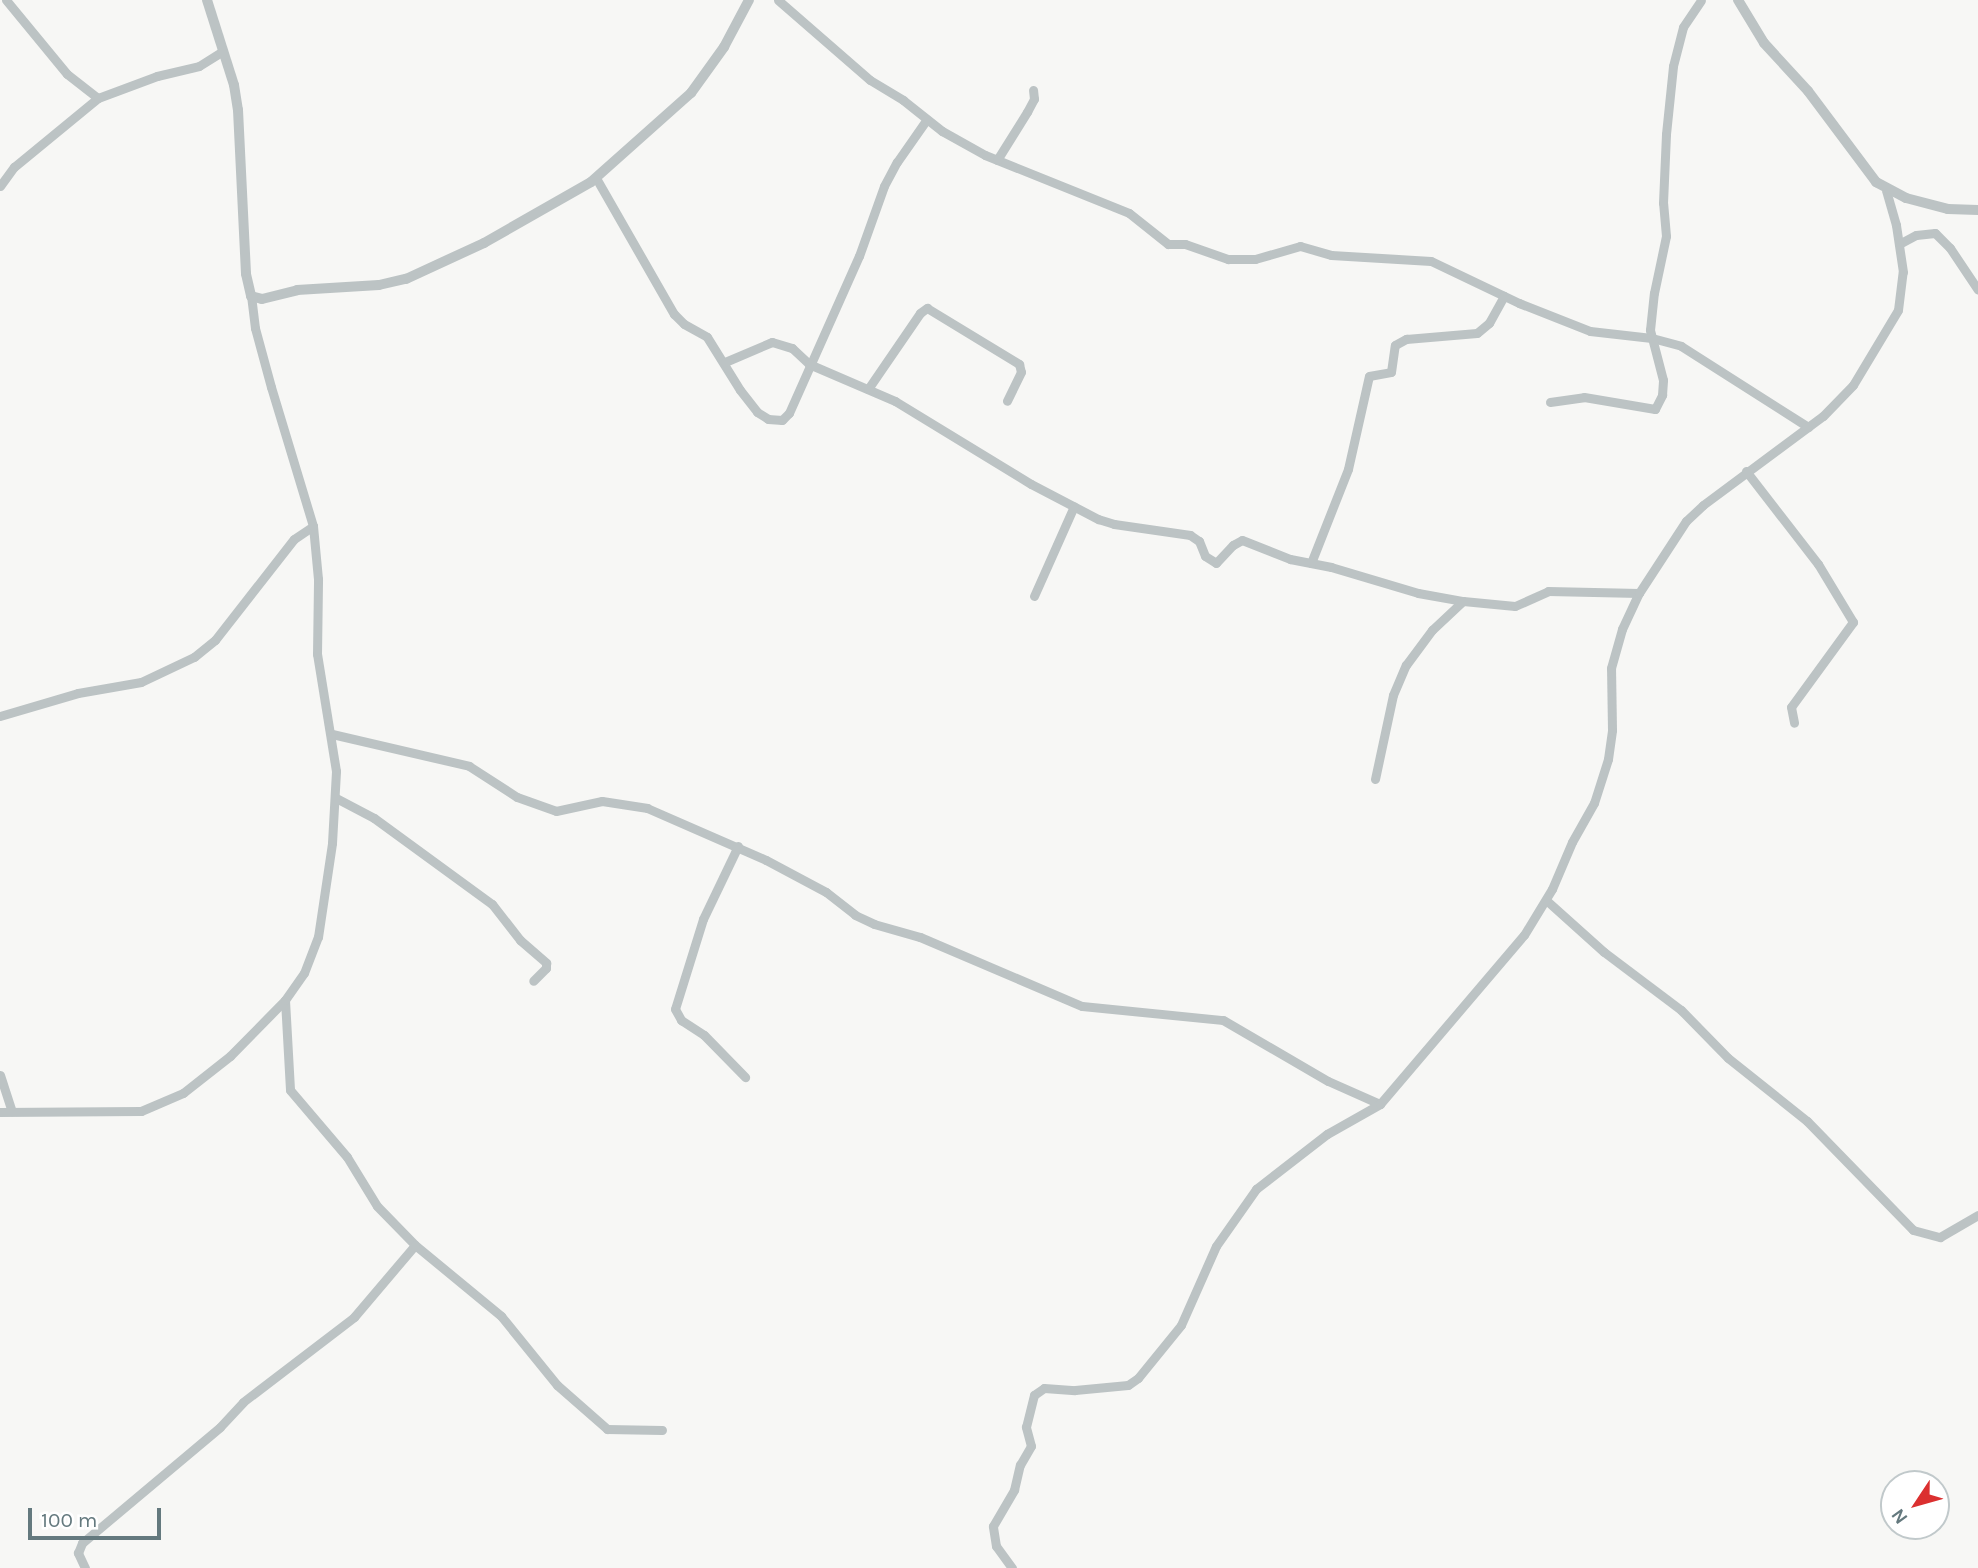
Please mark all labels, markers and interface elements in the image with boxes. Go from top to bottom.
north arrow [1880,1470,1950,1540]
scale bar [32,1494,164,1538]
text: N [1887,1504,1913,1528]
text: 100 m [41,1508,98,1532]

